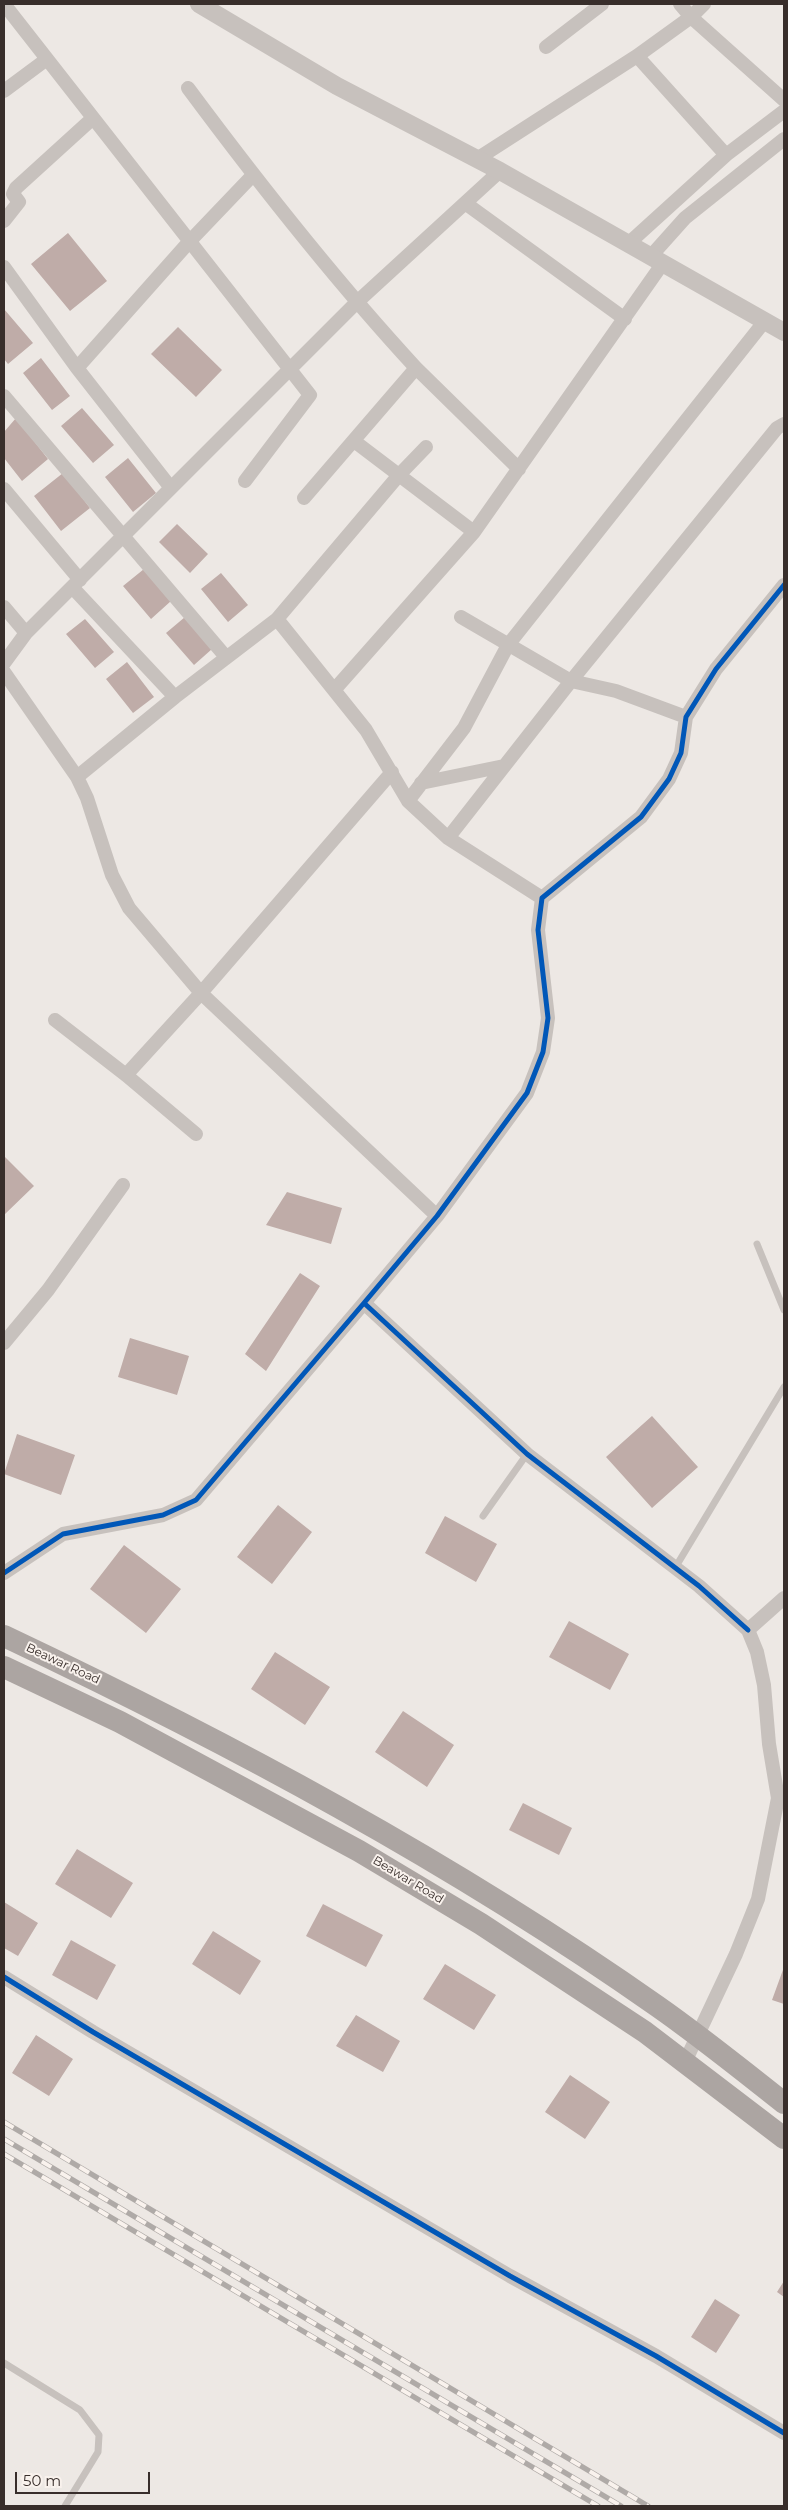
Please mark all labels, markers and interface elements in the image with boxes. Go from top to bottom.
street label: Beawar Road [24,1641,102,1687]
street label: Beawar Road [370,1853,446,1907]
scale bar [18,2462,152,2494]
text: 50 m [23,2471,61,2490]

